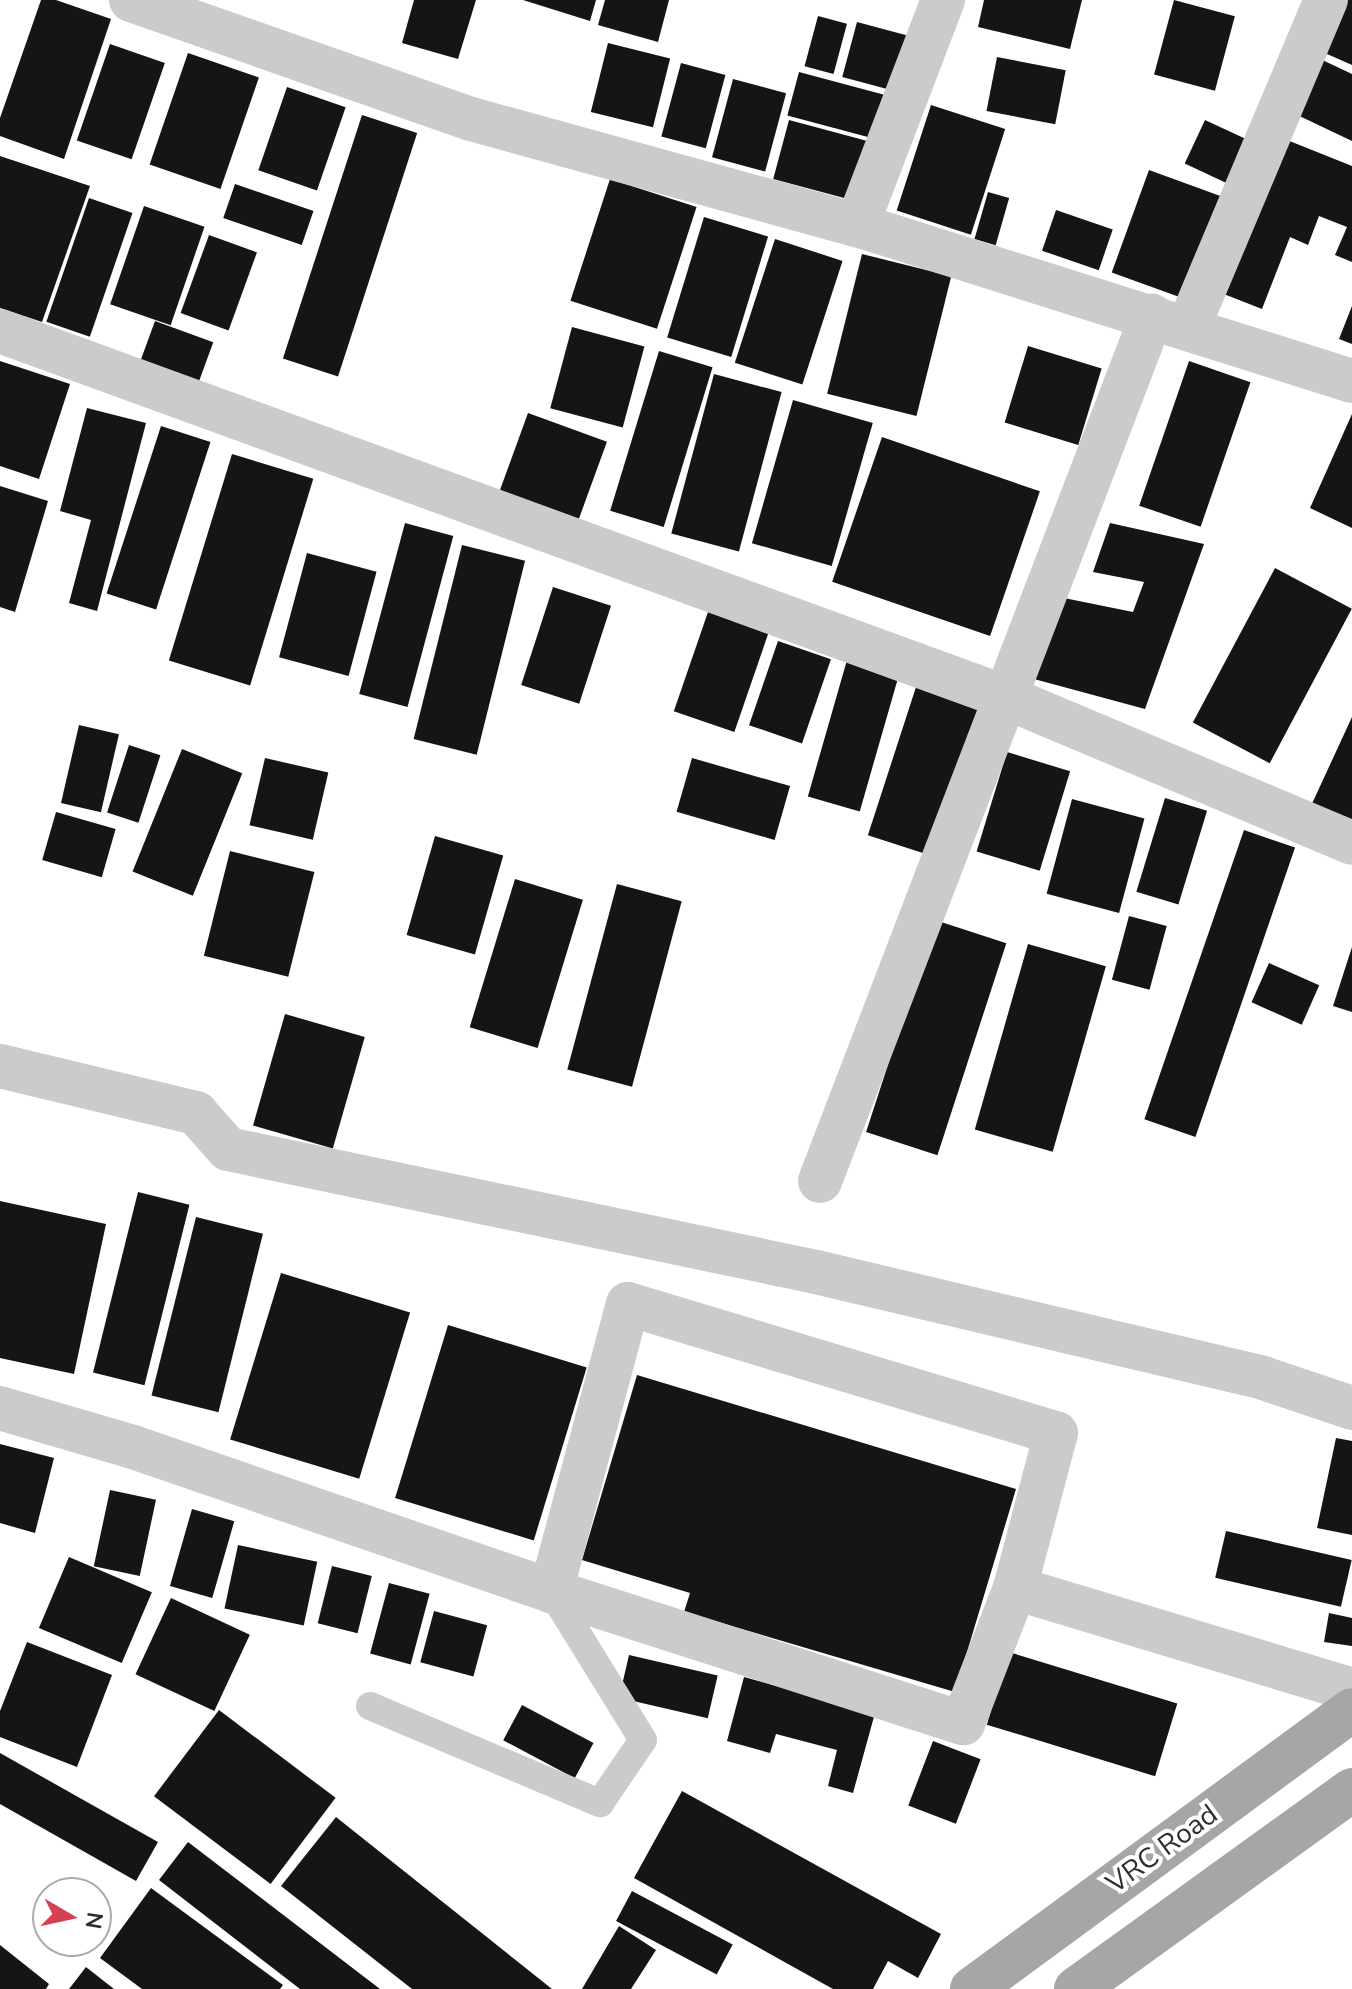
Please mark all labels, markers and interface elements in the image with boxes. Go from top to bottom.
street label: VRC Road [1100,1797,1224,1901]
north arrow [32,1877,112,1957]
text: N [78,1910,110,1931]

